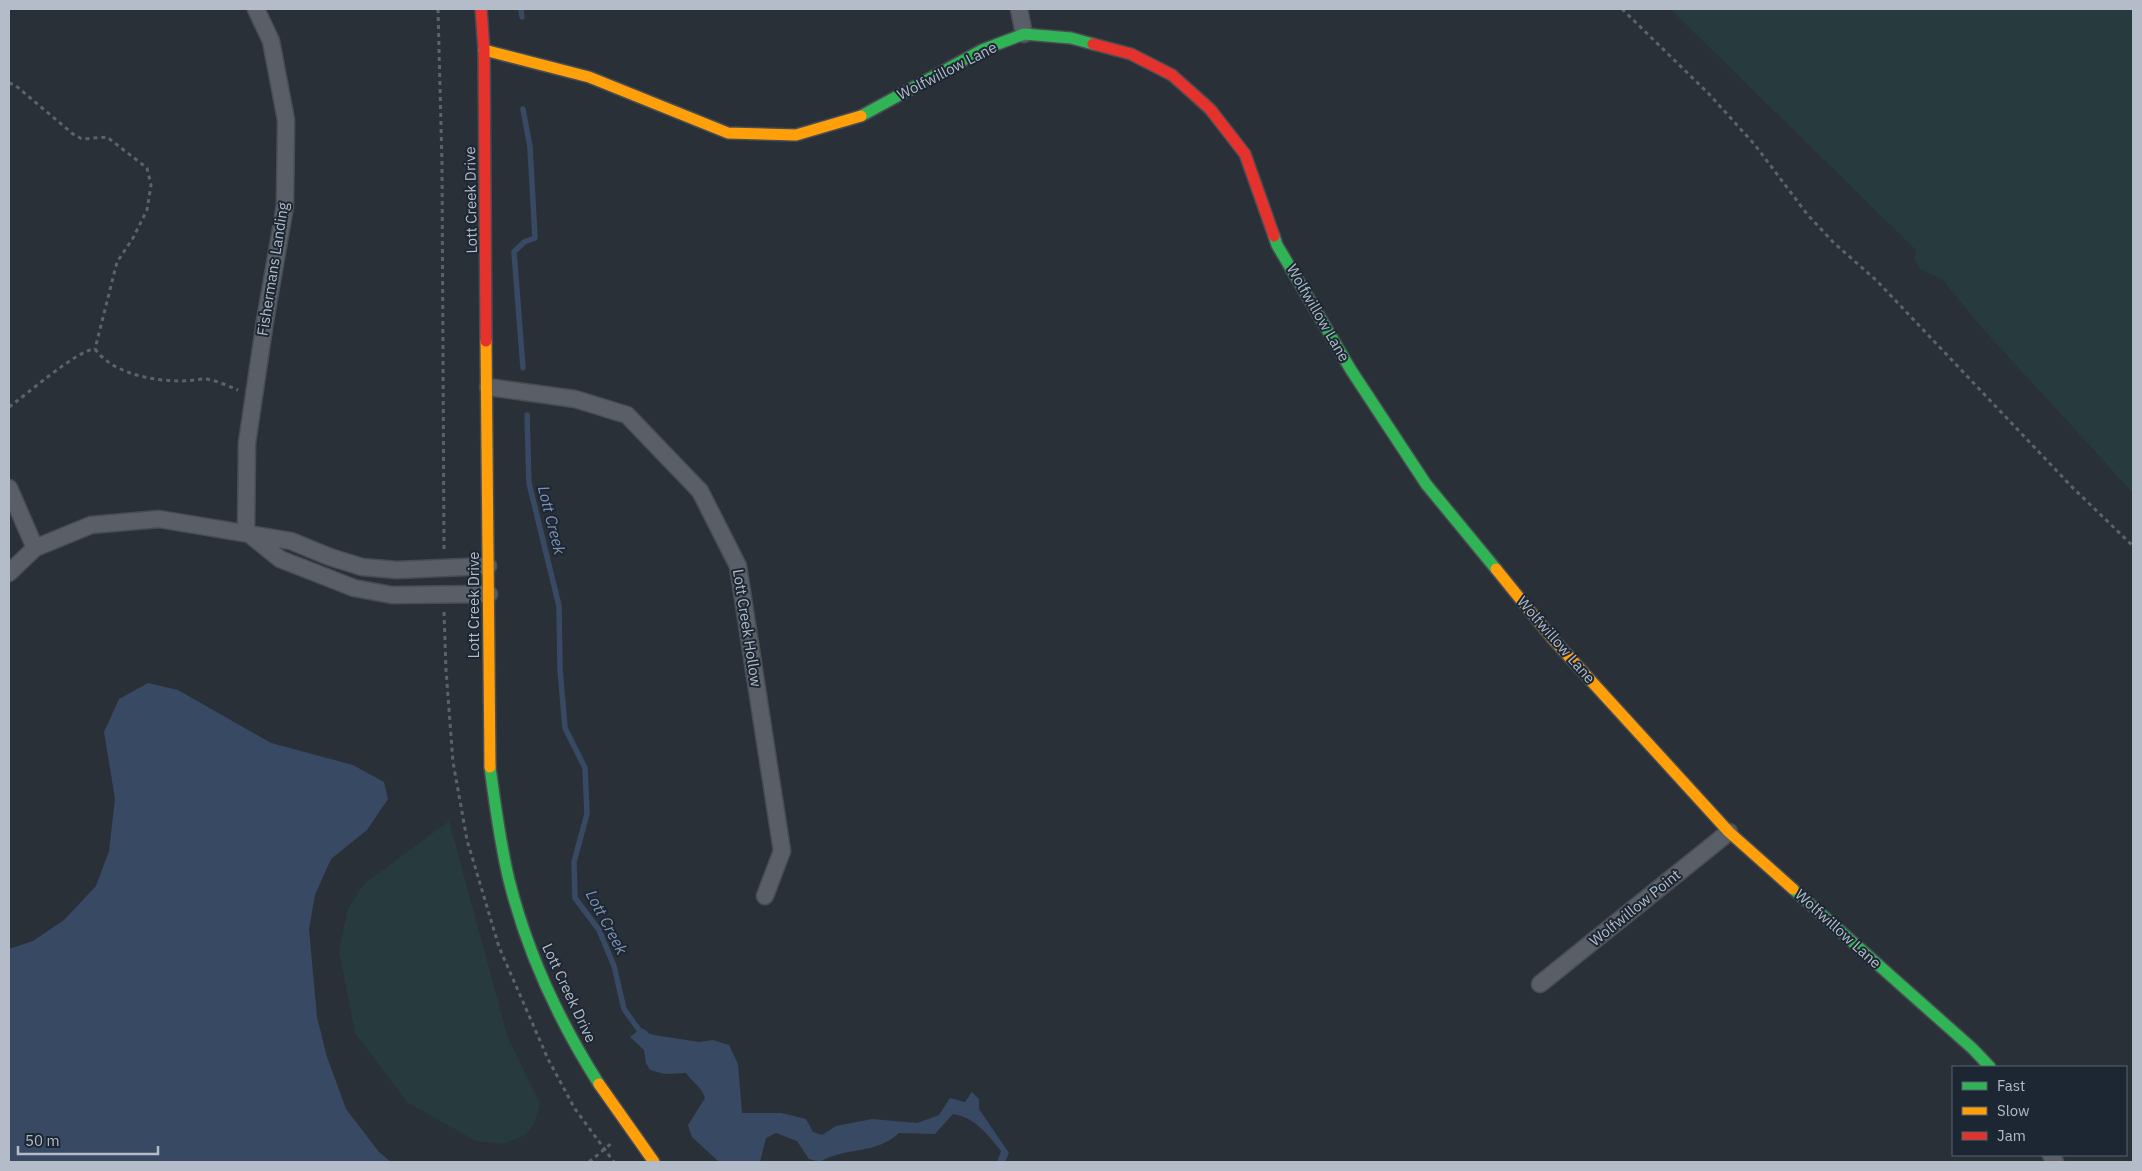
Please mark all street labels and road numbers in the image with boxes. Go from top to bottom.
street label: Wolfwillow Lane [894,37,1000,104]
street label: Lott Creek Drive [460,146,481,254]
street label: Fishermans Landing [253,201,292,337]
street label: Wolfwillow Lane [1283,261,1354,365]
street label: Lott Creek Drive [464,551,483,659]
street label: Lott Creek Hollow [729,568,766,689]
street label: Wolfwillow Lane [1513,592,1599,687]
street label: Wolfwillow Point [1585,865,1684,950]
street label: Wolfwillow Lane [1791,885,1885,972]
street label: Lott Creek Drive [538,940,601,1045]

